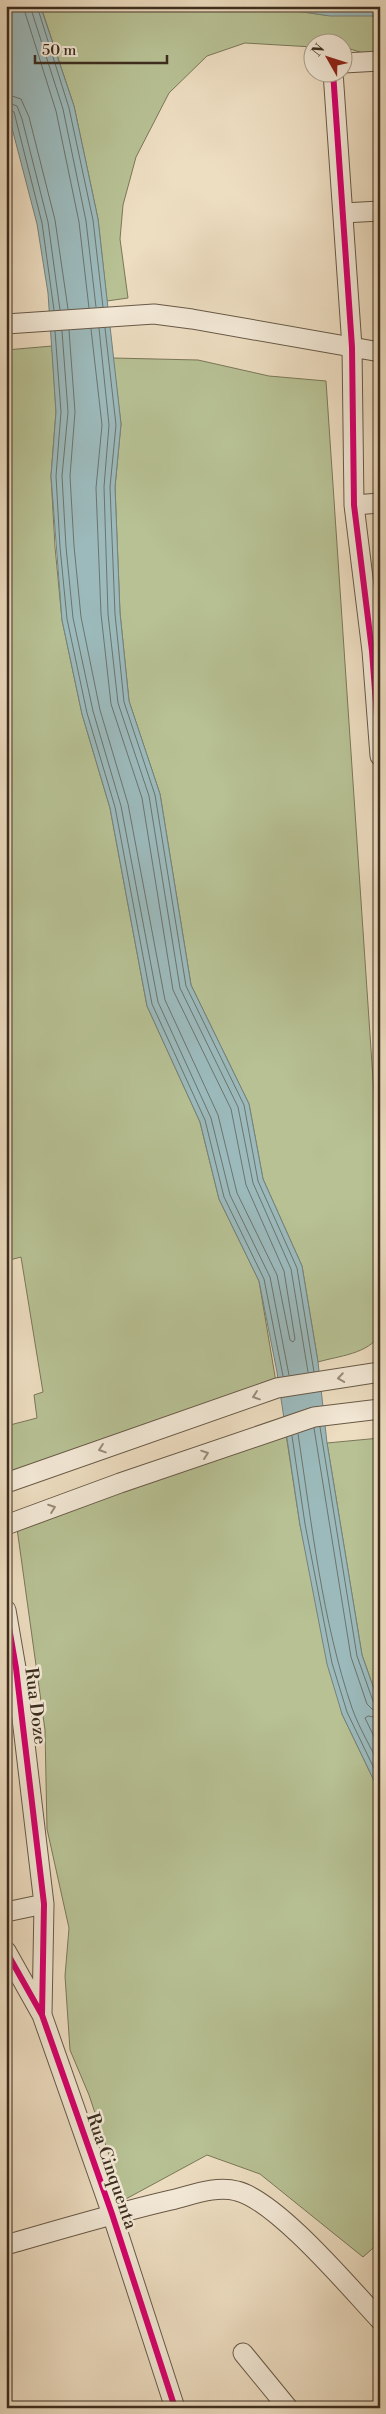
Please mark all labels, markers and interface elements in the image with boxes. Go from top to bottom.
scale bar [35,32,168,64]
north arrow [304,32,354,82]
text: N [308,40,329,60]
text: 50 m [42,41,76,60]
one-way arrow [337,1372,346,1382]
one-way arrow [252,1390,261,1400]
one-way arrow [99,1443,107,1453]
one-way arrow [201,1450,209,1460]
one-way arrow [47,1504,56,1514]
street label: Rua Doze [19,1666,52,1746]
street label: Rua Cinquenta [81,2110,142,2233]

